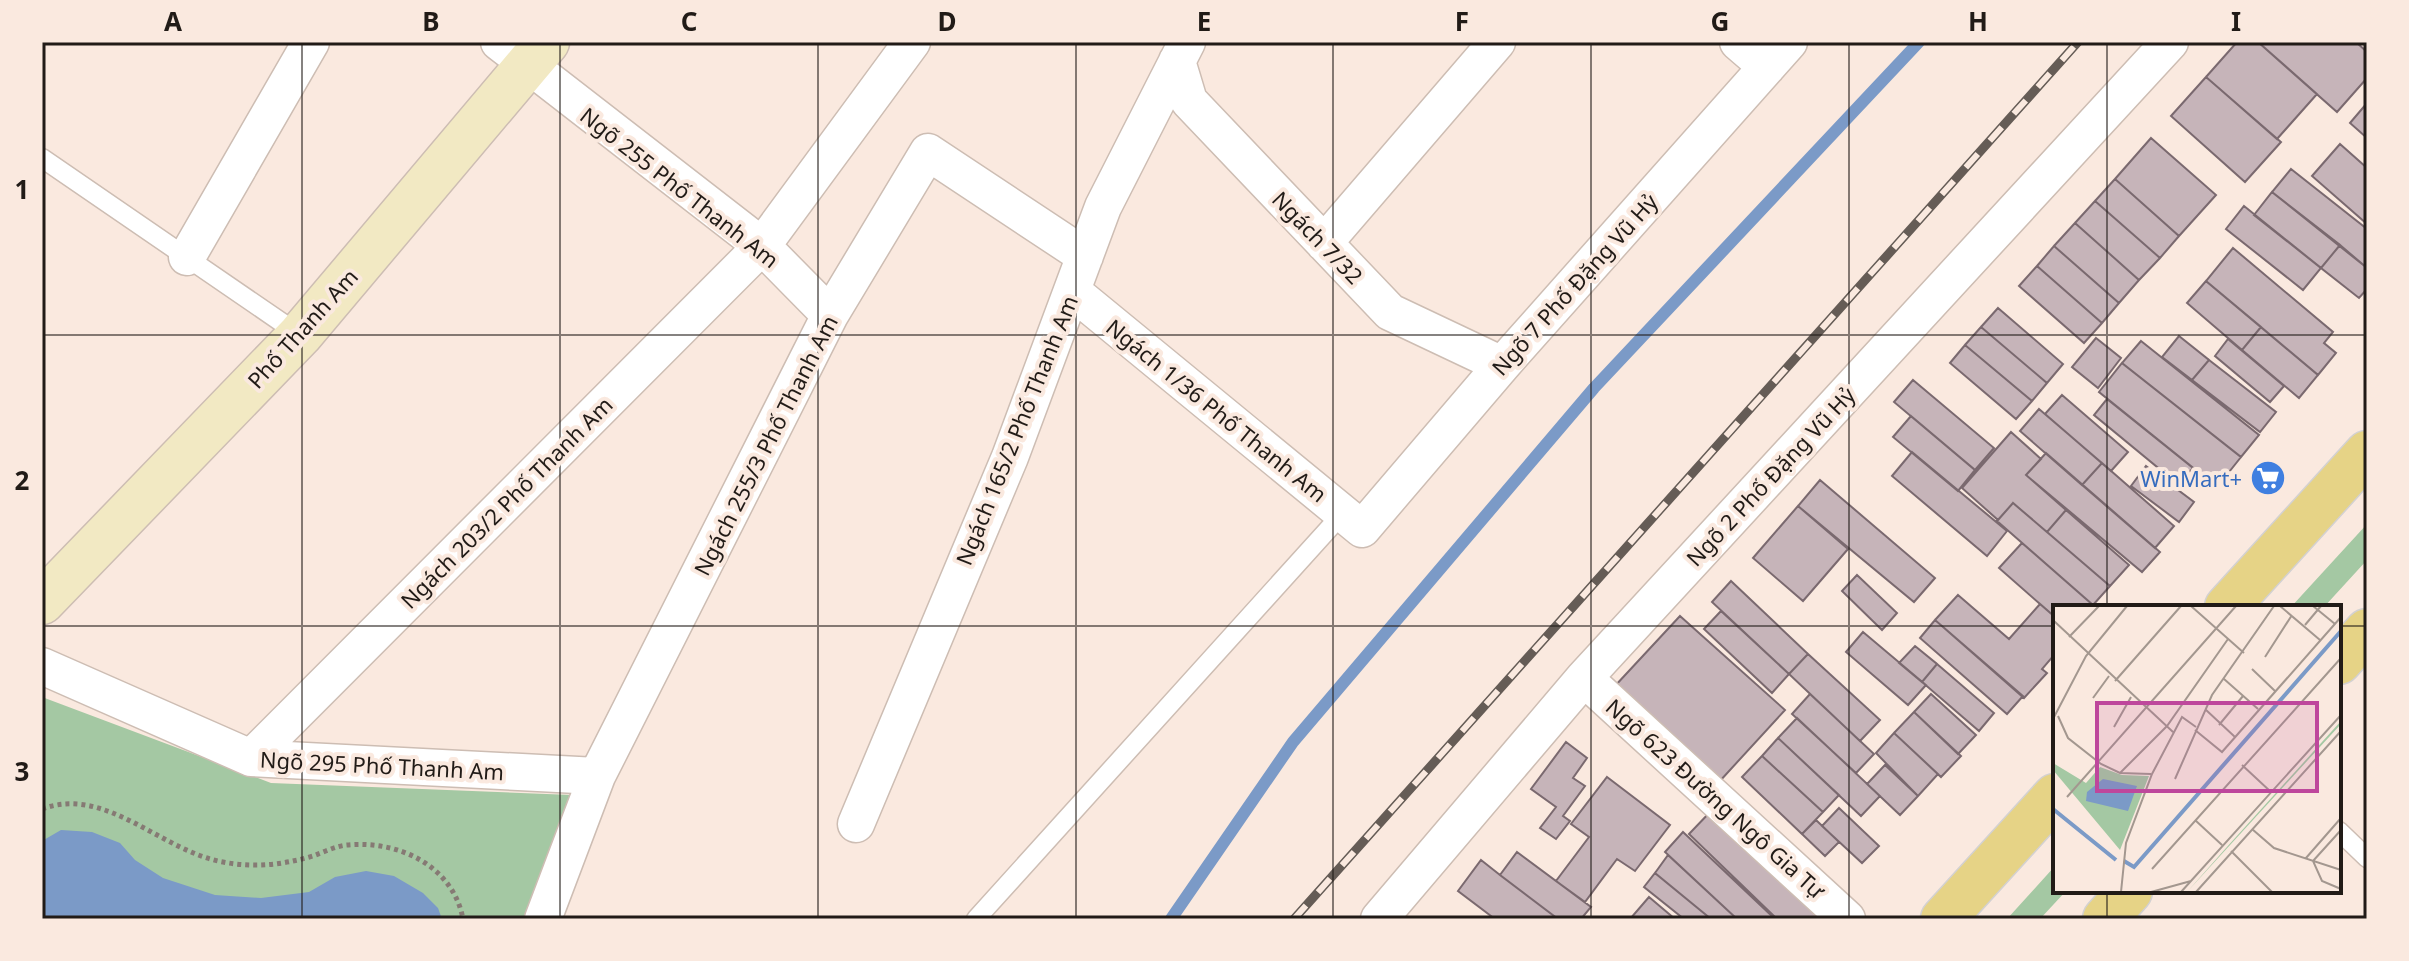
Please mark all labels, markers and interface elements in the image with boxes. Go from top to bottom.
text: A [164,3,182,39]
text: B [422,3,440,39]
text: C [681,3,697,39]
text: D [937,3,957,39]
text: E [1197,3,1211,39]
text: F [1455,3,1469,39]
text: G [1711,3,1729,39]
text: H [1968,3,1988,39]
text: I [2231,3,2241,39]
street label: Ngõ 255 Phố Thanh Am [574,100,786,274]
text: 1 [15,171,29,207]
street label: Ngách 7/32 [1266,184,1370,290]
street label: Ngõ 7 Phố Đặng Vũ Hỷ [1484,186,1664,381]
street label: Phố Thanh Am [240,262,364,394]
street label: Ngách 165/2 Phố Thanh Am [948,291,1084,569]
street label: Ngách 255/3 Phố Thanh Am [686,310,844,580]
street label: Ngách 1/36 Phố Thanh Am [1100,312,1334,508]
street label: Ngõ 2 Phố Đặng Vũ Hỷ [1679,379,1861,572]
street label: Ngách 203/2 Phố Thanh Am [393,389,619,615]
supermarket icon: WinMart+ [2249,459,2287,497]
text: 2 [15,462,30,498]
place label: WinMart+ [2140,463,2242,493]
inset map [2053,605,2341,893]
street label: Ngõ 623 Đường Ngô Gia Tự [1600,691,1833,905]
street label: Ngõ 295 Phố Thanh Am [259,744,505,786]
text: 3 [15,753,29,789]

